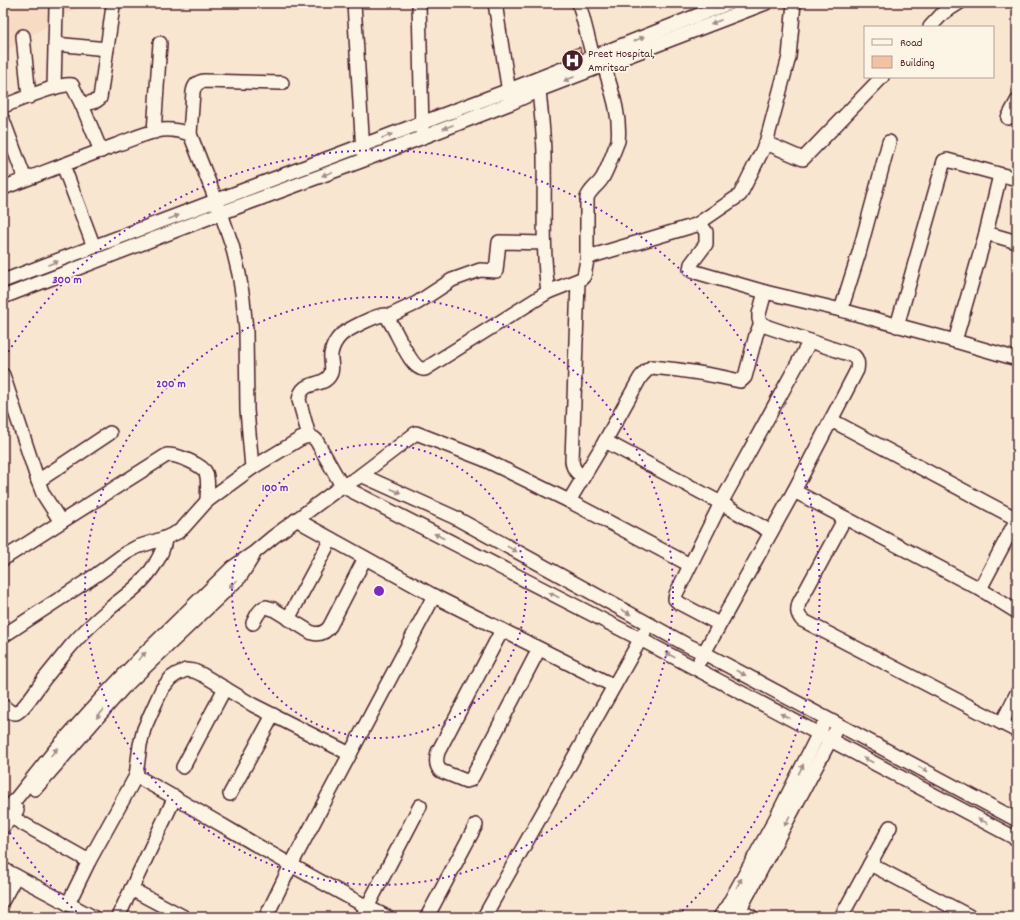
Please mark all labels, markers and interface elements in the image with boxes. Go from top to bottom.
one-way arrow [710,20,722,26]
legend [864,26,994,78]
one-way arrow [634,35,646,41]
text: Road [900,35,922,52]
place label: Preet Hospital, Amritsar [588,46,655,77]
hospital icon: Preet Hospital, Amritsar [560,47,586,73]
text: Building [900,55,935,72]
one-way arrow [562,76,574,82]
one-way arrow [441,124,453,130]
one-way arrow [382,133,394,139]
one-way arrow [320,171,332,177]
one-way arrow [169,213,181,219]
one-way arrow [47,259,59,265]
text: 300 m [52,272,82,289]
text: 200 m [156,376,186,393]
text: 100 m [262,480,288,497]
one-way arrow [391,488,402,494]
one-way arrow [433,532,444,539]
one-way arrow [506,546,518,553]
one-way arrow [228,579,238,589]
centre of rings [372,584,386,598]
one-way arrow [548,592,560,598]
one-way arrow [620,608,632,615]
one-way arrow [137,651,147,661]
one-way arrow [664,652,675,658]
one-way arrow [735,669,747,676]
one-way arrow [96,709,105,720]
one-way arrow [779,713,790,719]
one-way arrow [50,746,59,757]
one-way arrow [862,757,874,763]
one-way arrow [798,763,804,775]
one-way arrow [917,766,928,772]
one-way arrow [784,815,791,827]
one-way arrow [977,818,988,824]
one-way arrow [736,878,743,889]

